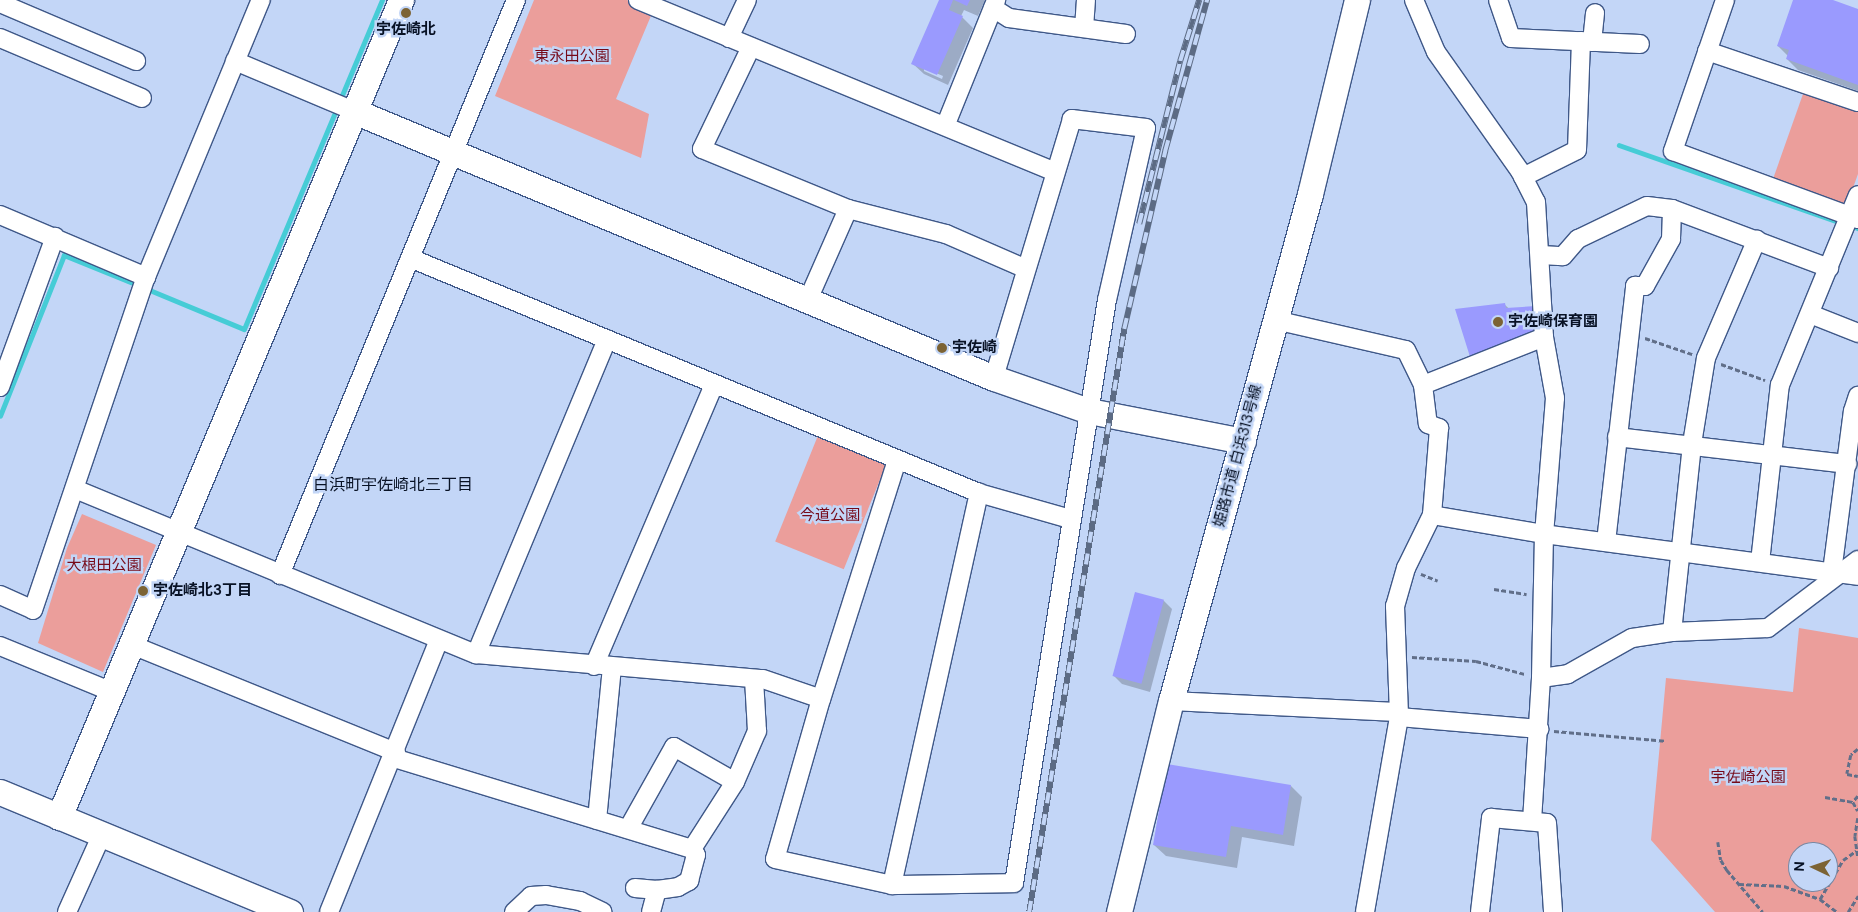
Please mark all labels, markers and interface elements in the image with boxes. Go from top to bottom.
marker: 宇佐崎北 [400,7,412,19]
place label: 宇佐崎北 [376,21,436,39]
park label: 東永田公園 [535,48,609,66]
place label: 宇佐崎保育園 [1508,313,1598,331]
marker: 宇佐崎保育園 [1492,316,1504,328]
place label: 宇佐崎 [952,339,997,357]
marker: 宇佐崎 [936,342,948,354]
street label: 姫路市道 白浜313号線 [1210,383,1266,529]
district label: 白浜町宇佐崎北三丁目 [313,475,473,495]
park label: 今道公園 [800,507,860,525]
park label: 大根田公園 [67,557,141,575]
place label: 宇佐崎北3丁目 [153,582,252,600]
marker: 宇佐崎北3丁目 [137,585,149,597]
park label: 宇佐崎公園 [1711,769,1785,787]
north arrow [1788,842,1838,892]
text: N [1790,861,1808,872]

